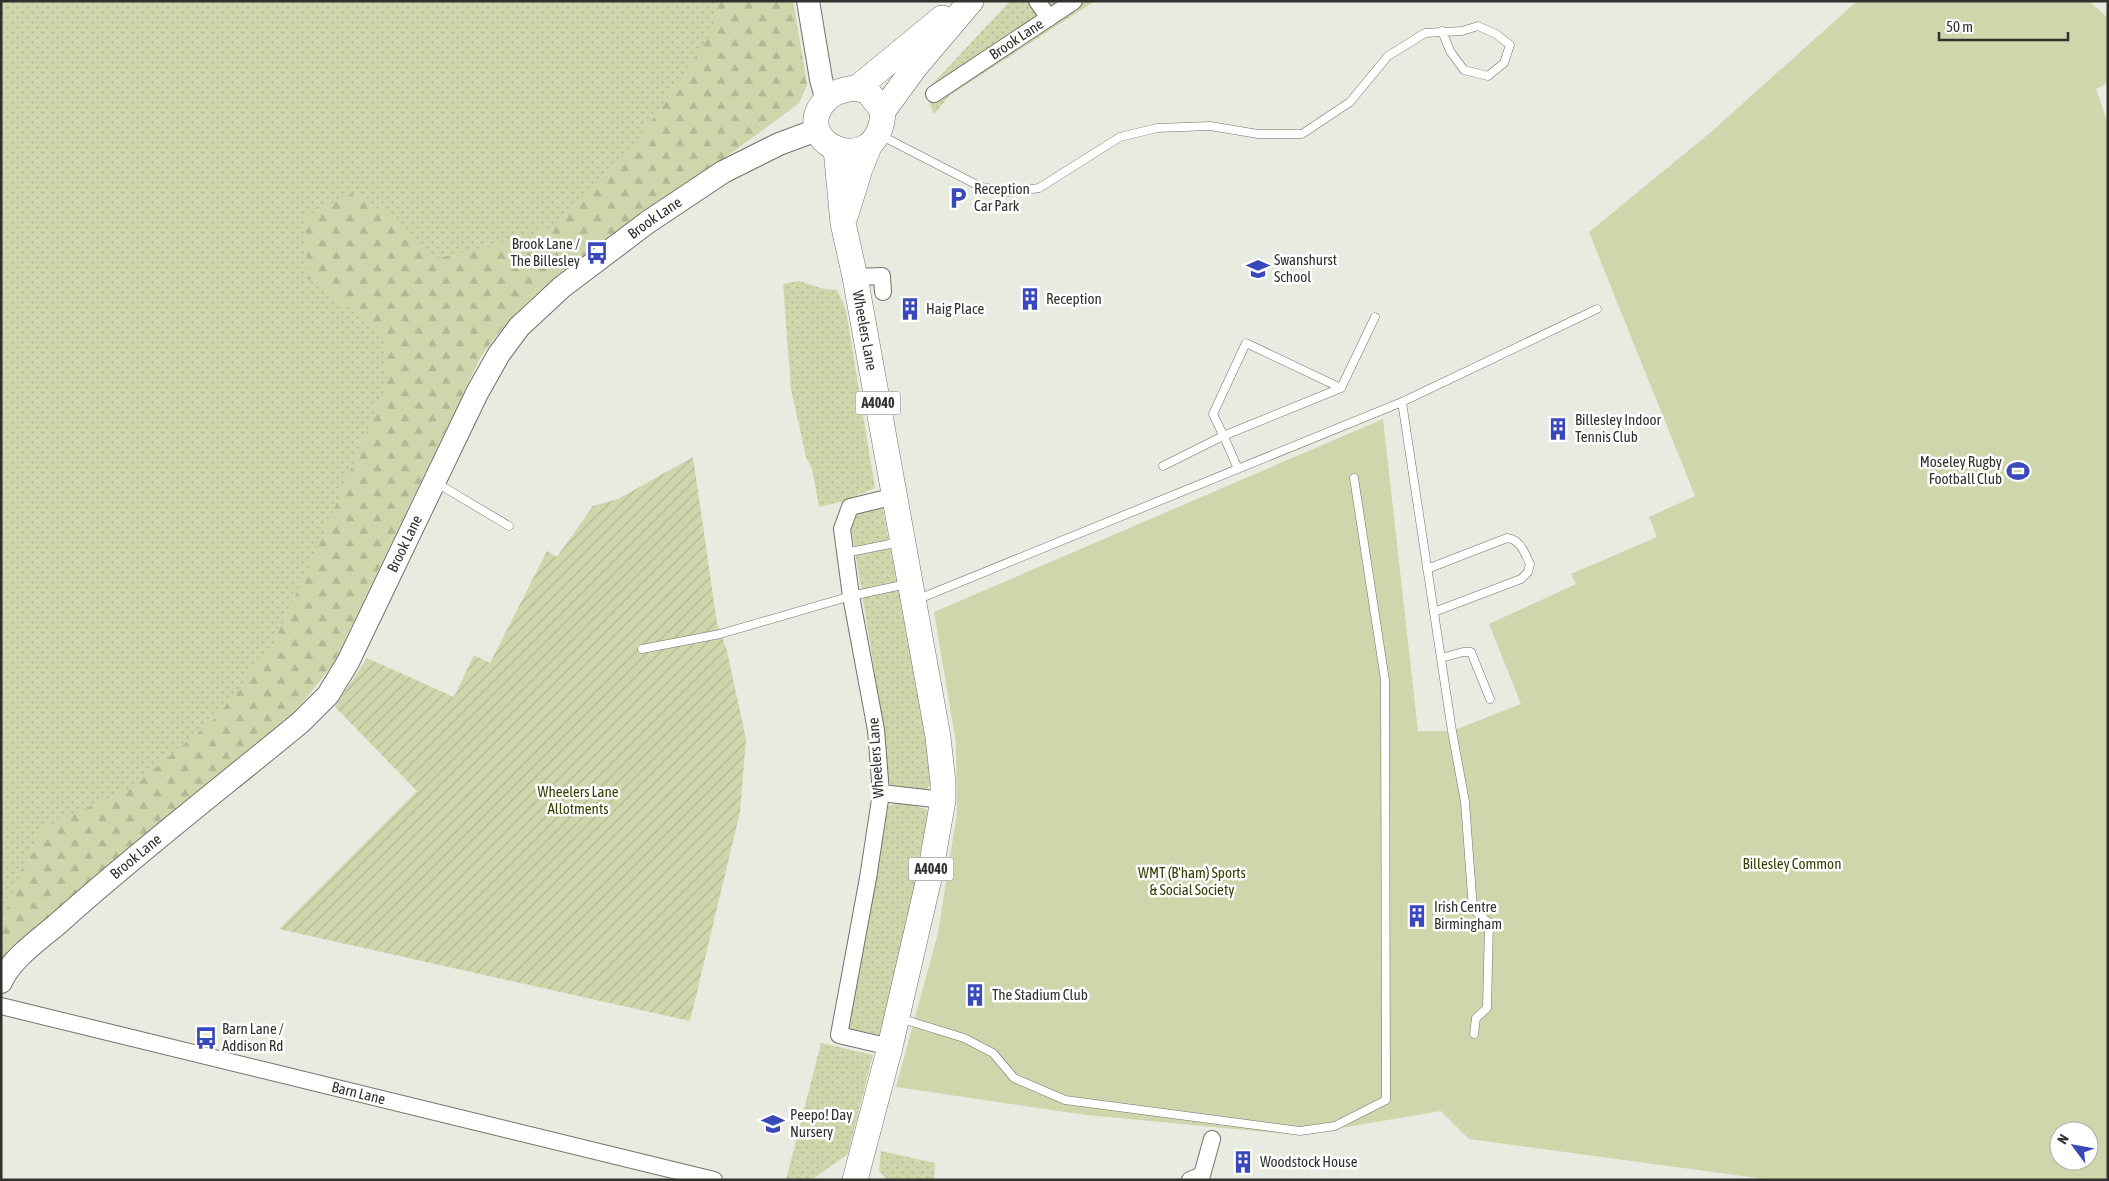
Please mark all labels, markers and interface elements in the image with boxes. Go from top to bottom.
scale bar [1939,10,2068,42]
street label: Brook Lane [986,15,1047,63]
text: 50 m [1946,18,1973,35]
place label: Reception Car Park [974,180,1030,214]
parking icon: Reception Car Park [945,185,971,211]
street label: Brook Lane [624,193,685,242]
place label: Brook Lane / The Billesley [510,235,580,269]
bus stop icon: Brook Lane / The Billesley [584,240,610,266]
place label: Swanshurst School [1274,251,1337,285]
school or university icon: Swanshurst School [1245,256,1271,282]
building icon: Reception [1017,286,1043,312]
street label: Wheelers Lane [850,289,881,372]
place label: Reception [1046,290,1102,307]
building icon: Haig Place [897,296,923,322]
place label: Haig Place [926,300,984,317]
road number: A4040 [856,392,900,414]
place label: Billesley Indoor Tennis Club [1575,411,1661,445]
building icon: Billesley Indoor Tennis Club [1545,416,1571,442]
place label: Moseley Rugby Football Club [1920,453,2002,487]
sports icon: Moseley Rugby Football Club [2005,458,2031,484]
street label: Brook Lane [383,512,425,575]
street label: Wheelers Lane [864,717,887,799]
park label: Wheelers Lane Allotments [538,783,619,817]
street label: Brook Lane [106,830,165,882]
park label: Billesley Common [1743,855,1841,872]
road number: A4040 [908,858,954,881]
park label: WMT (B'ham) Sports & Social Society [1138,864,1246,898]
place label: Irish Centre Birmingham [1434,898,1502,932]
building icon: Irish Centre Birmingham [1404,903,1430,929]
building icon: The Stadium Club [962,982,988,1008]
place label: The Stadium Club [992,986,1088,1003]
place label: Barn Lane / Addison Rd [222,1020,284,1054]
bus stop icon: Barn Lane / Addison Rd [193,1025,219,1051]
street label: Barn Lane [330,1078,387,1108]
place label: Peepo! Day Nursery [790,1106,852,1140]
school or university icon: Peepo! Day Nursery [760,1111,786,1137]
north arrow [2049,1121,2099,1171]
text: N [2054,1131,2072,1147]
building icon: Woodstock House [1230,1149,1256,1175]
place label: Woodstock House [1260,1153,1358,1170]

